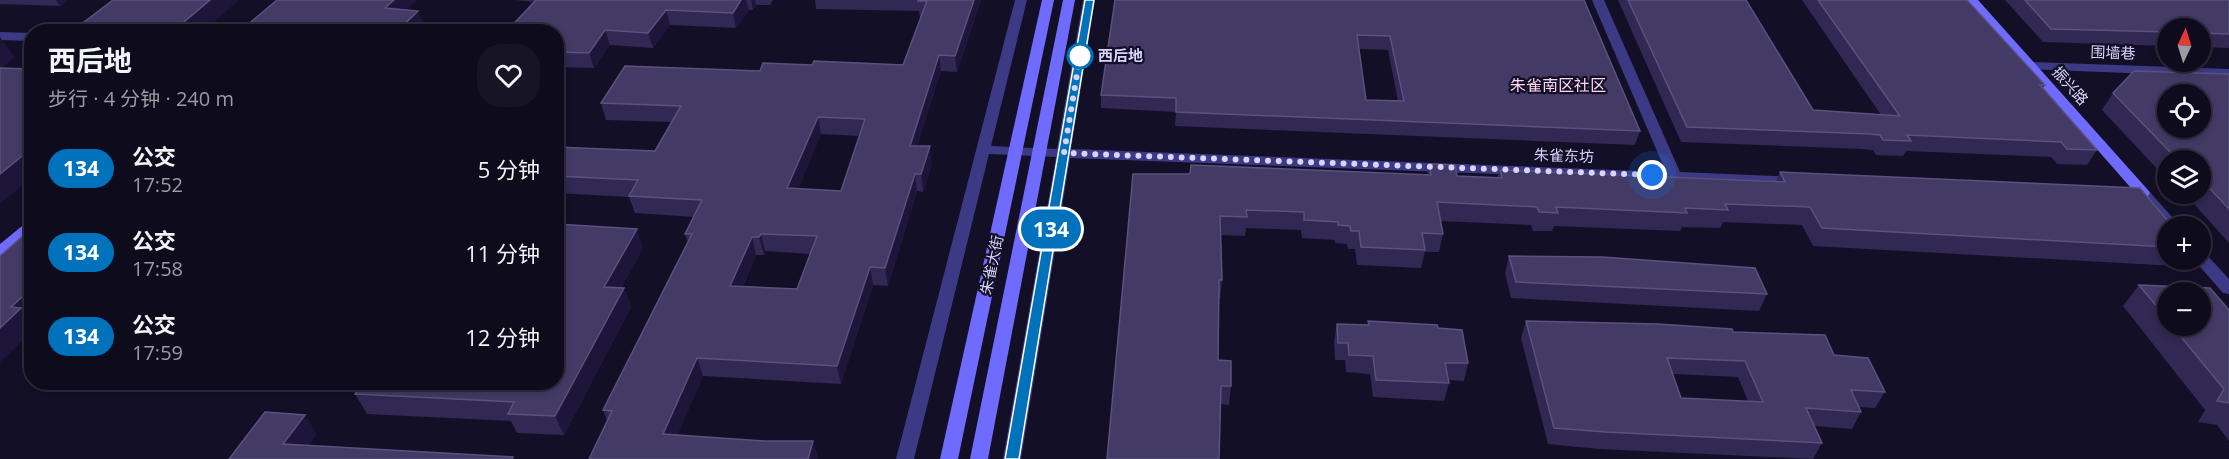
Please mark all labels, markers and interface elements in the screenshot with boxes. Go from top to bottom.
north arrow [2157,18,2211,72]
map controls [2157,18,2211,336]
text: 西后地 [48,41,132,79]
street label: 围墙巷 [2090,41,2136,63]
marker: 西后地 [1067,43,1093,69]
button: heart [477,44,540,107]
place label: 西后地 [1098,45,1143,65]
street label: 振兴路 [2048,62,2093,109]
district label: 朱雀南区社区 [1510,74,1606,96]
button: locate [2157,84,2211,138]
text: 步行 · 4 分钟 · 240 m [48,85,234,112]
text: 公交 [132,141,176,171]
street label: 朱雀东坊 [1534,144,1594,166]
button: layers [2157,150,2211,204]
text: 134 [63,154,99,182]
text: 5 分钟 [478,154,540,184]
your location [1637,160,1667,190]
text: 17:52 [132,171,183,198]
line badge: 134 [1016,210,1086,248]
text: 134 [1033,215,1069,243]
button: + [2157,216,2211,270]
text: 公交 [132,225,176,255]
street label: 朱雀大街 [975,233,1007,296]
text: 134 [63,238,99,266]
text: 11 分钟 [465,238,540,268]
text: 17:58 [132,255,183,282]
button: − [2157,282,2211,336]
text: 公交 [132,309,176,339]
text: 134 [63,322,99,350]
text: 12 分钟 [465,322,540,352]
text: 17:59 [132,339,183,366]

